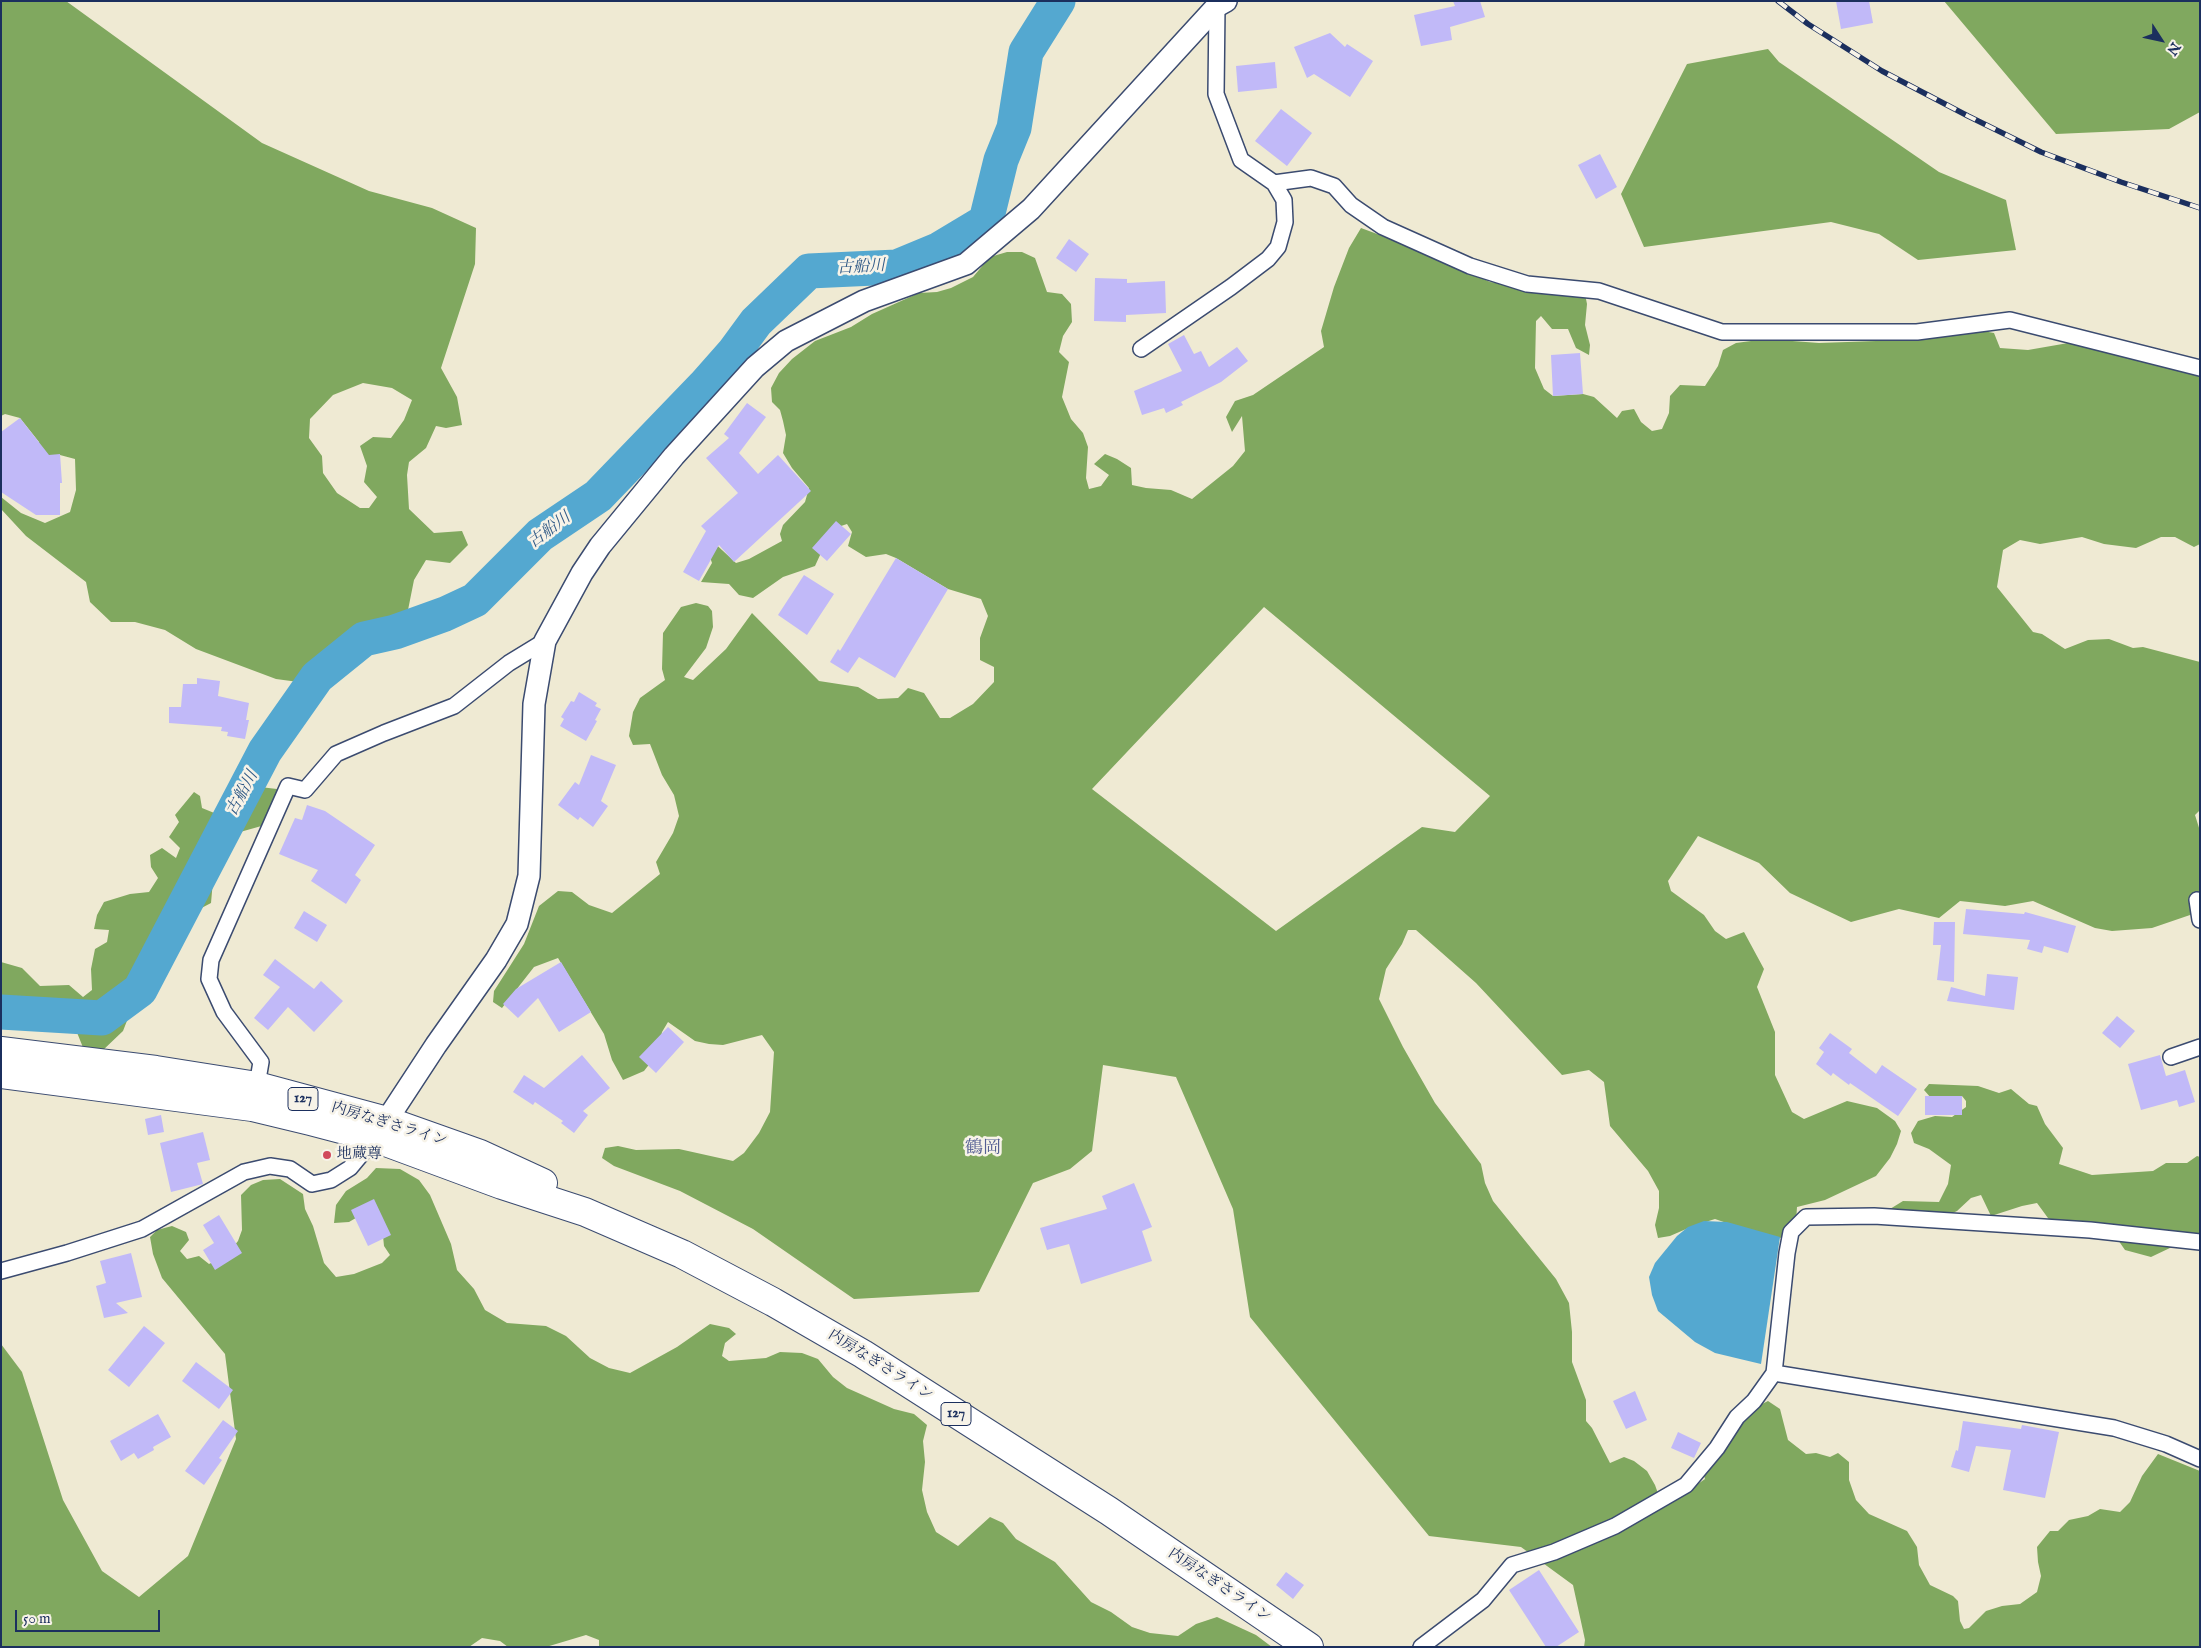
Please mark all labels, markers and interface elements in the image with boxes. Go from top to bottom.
north arrow [2136,15,2186,65]
text: N [2162,38,2184,59]
water label: 古船川 [837,257,885,279]
water label: 古船川 [525,509,575,553]
water label: 古船川 [223,768,263,820]
road number: 127 [288,1088,318,1110]
street label: 内房なぎさライン [329,1099,449,1151]
district label: 鶴岡 [965,1138,1001,1160]
place label: 地蔵尊 [337,1146,382,1164]
marker: 地蔵尊 [321,1149,333,1161]
street label: 内房なぎさライン [824,1327,936,1405]
road number: 127 [941,1402,971,1426]
street label: 内房なぎさライン [1164,1545,1274,1627]
scale bar [18,1600,162,1632]
text: 50 m [23,1609,51,1628]

